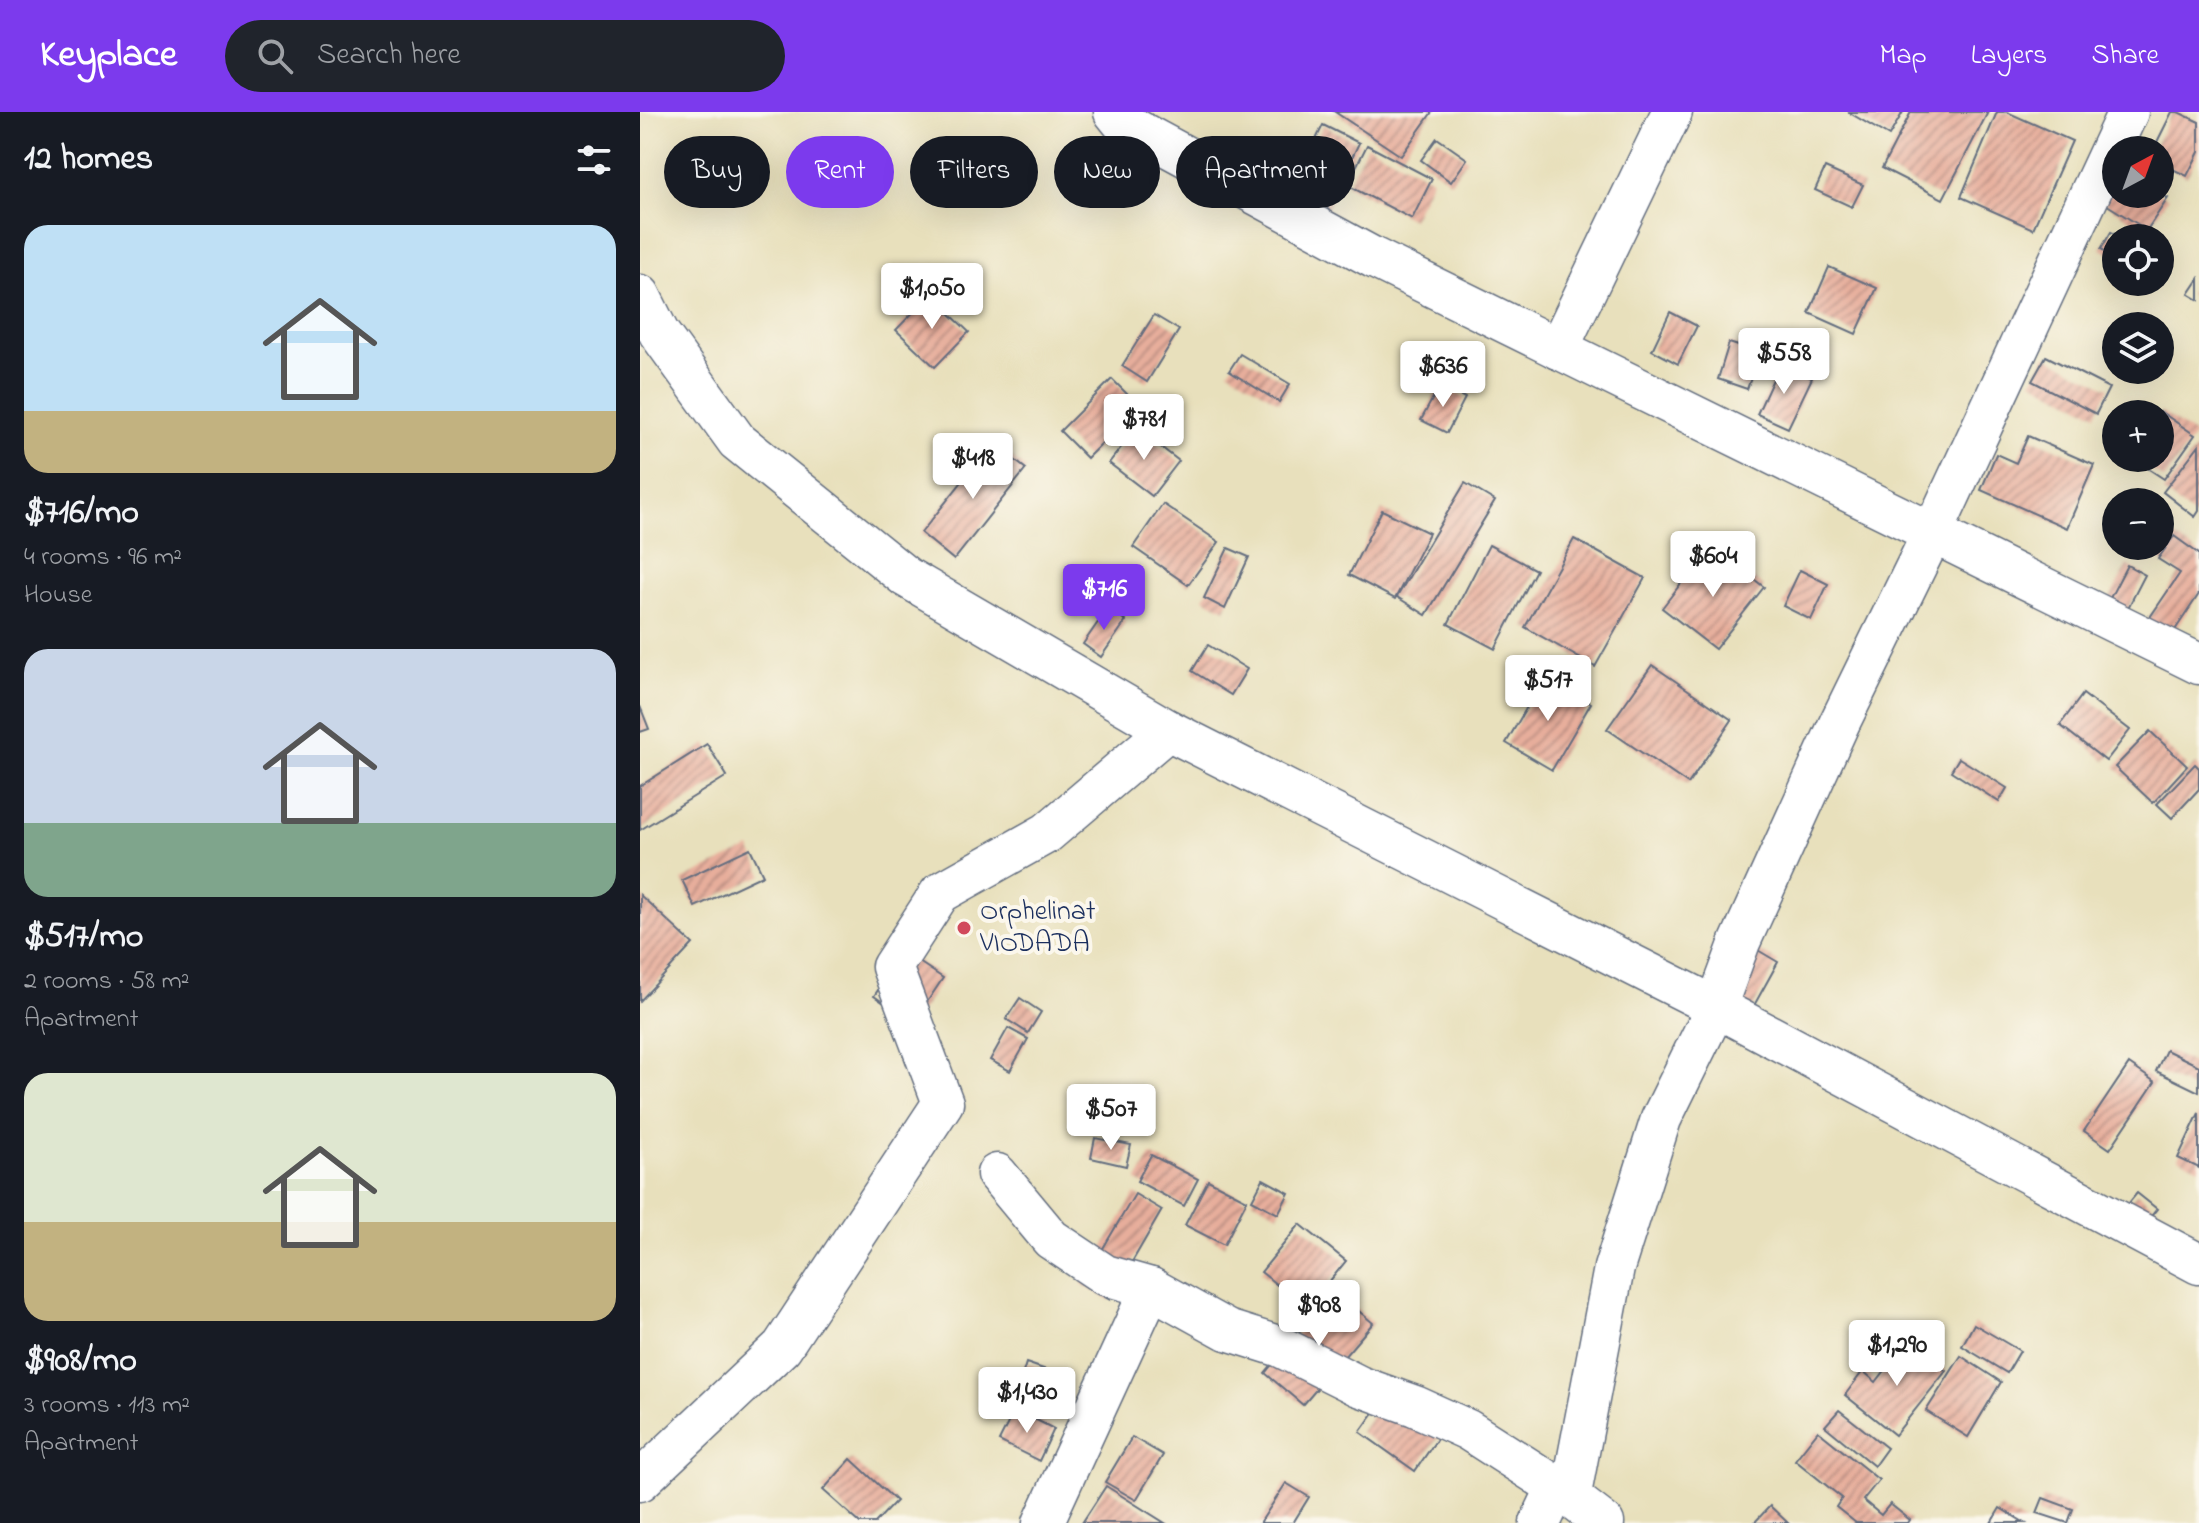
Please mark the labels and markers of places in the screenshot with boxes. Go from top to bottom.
pin: $1,050 [867,263,997,331]
pin: $558 [1737,328,1831,396]
pin: $636 [1396,341,1490,409]
pin: $781 [1097,394,1191,462]
pin: $418 [926,433,1020,501]
pin: $604 [1666,531,1760,599]
pin: $716 [1057,564,1151,632]
pin: $517 [1501,655,1595,723]
place label: Orphelinat VIODADA [979,892,1095,965]
marker: Orphelinat VIODADA [955,919,973,937]
pin: $507 [1064,1084,1158,1152]
pin: $908 [1272,1280,1366,1348]
pin: $1,290 [1832,1320,1962,1388]
pin: $1,430 [962,1367,1092,1435]

